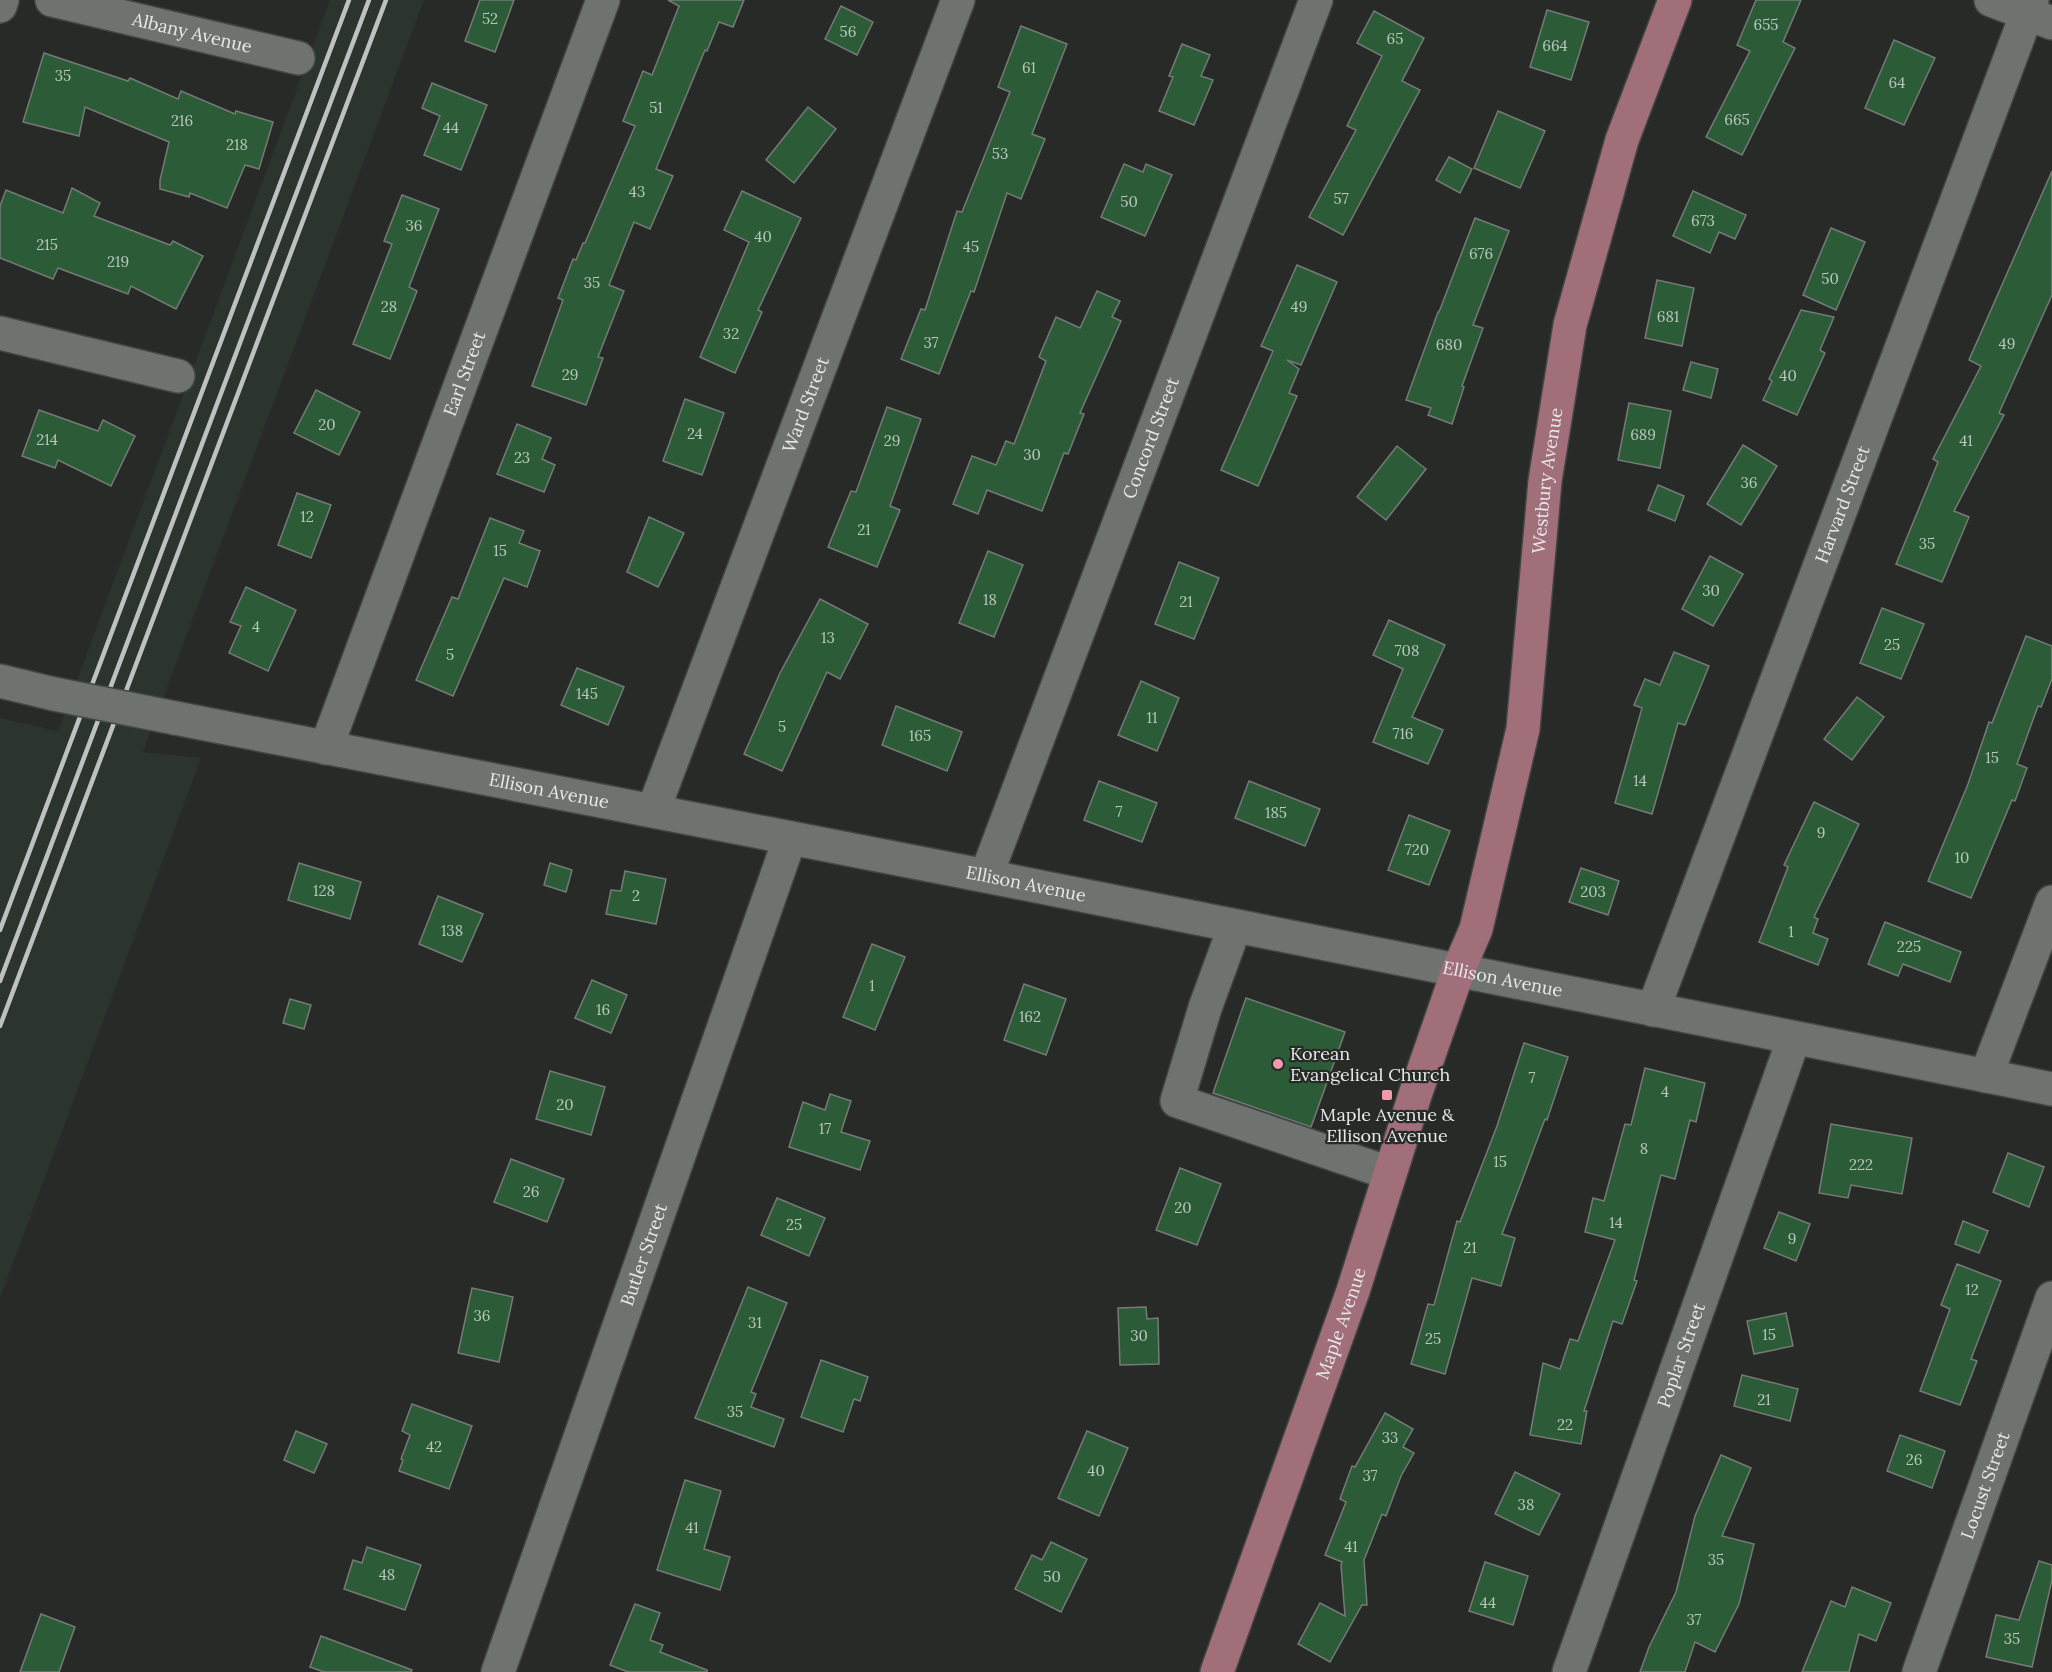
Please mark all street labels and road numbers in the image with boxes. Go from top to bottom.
street label: Albany Avenue [129,7,255,58]
street label: Earl Street [438,328,490,419]
street label: Ward Street [777,353,834,456]
street label: Concord Street [1117,374,1184,502]
street label: Westbury Avenue [1527,406,1568,555]
street label: Harvard Street [1810,442,1875,566]
street label: Ellison Avenue [487,767,611,813]
street label: Ellison Avenue [964,860,1088,907]
street label: Ellison Avenue [1441,956,1565,1002]
street label: Butler Street [615,1200,672,1309]
street label: Maple Avenue [1310,1264,1371,1382]
street label: Poplar Street [1652,1300,1710,1411]
street label: Locust Street [1955,1428,2015,1542]

